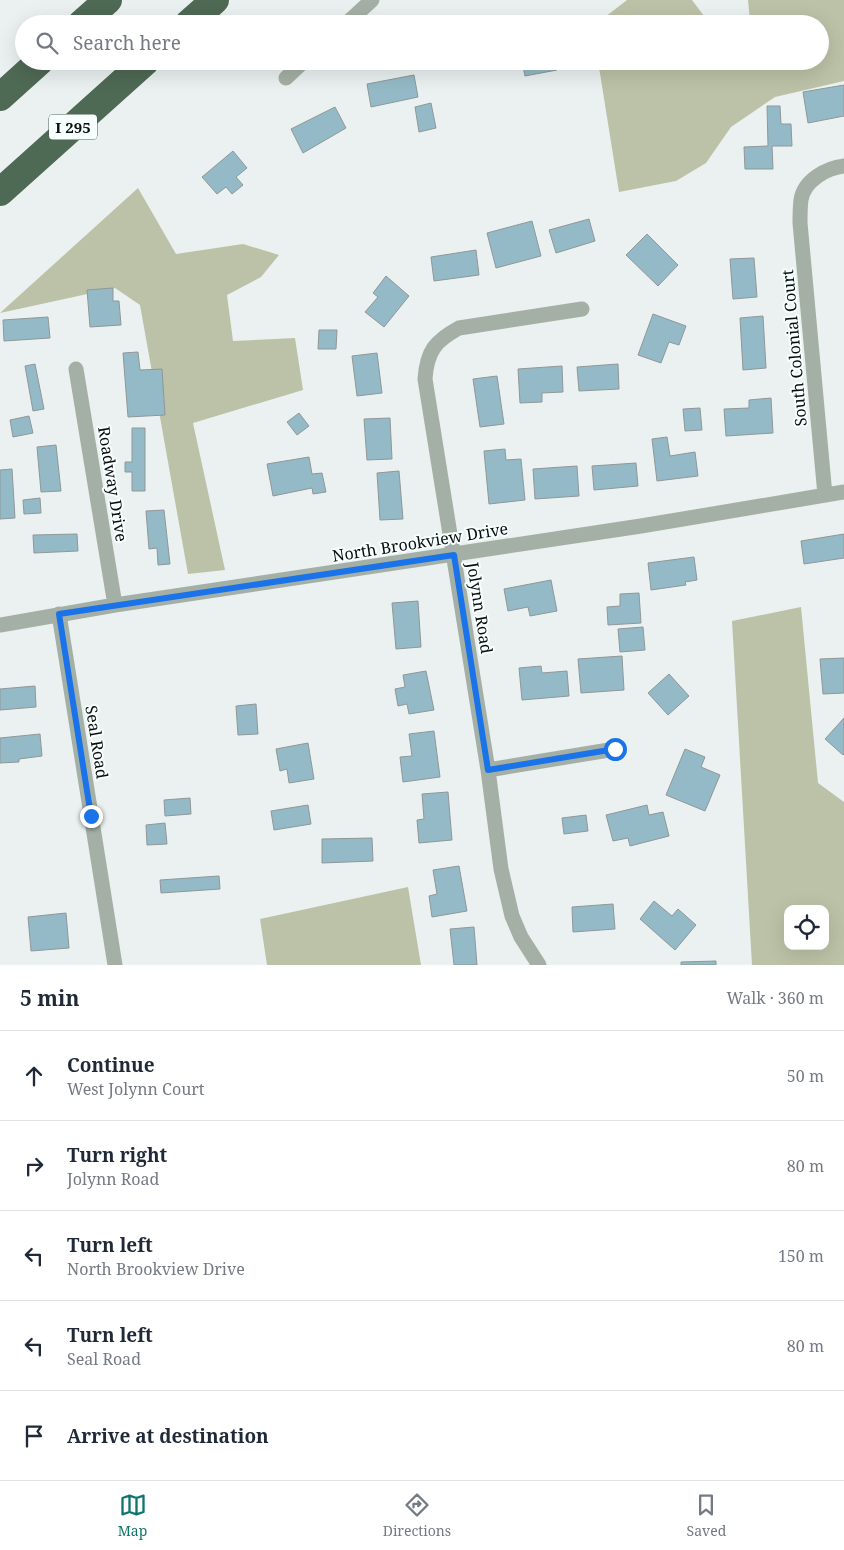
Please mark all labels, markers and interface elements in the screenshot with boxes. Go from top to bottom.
search box [15,15,829,70]
icon: search [33,29,61,57]
text: Search here [73,30,181,56]
road number: I 295 [49,114,97,140]
street label: South Colonial Court [776,268,812,427]
street label: Roadway Drive [93,425,133,543]
street label: North Brookview Drive [330,517,510,567]
street label: Jolynn Road [462,560,498,655]
street label: Seal Road [80,704,114,780]
route start [604,738,627,761]
route end [80,805,103,828]
map controls [784,905,829,950]
button: locate [784,905,829,950]
text: 5 min [20,984,79,1012]
text: Walk · 360 m [727,987,824,1009]
text: Continue [67,1052,155,1078]
icon: ahead [20,1062,48,1090]
text: 50 m [787,1065,824,1087]
text: West Jolynn Court [67,1078,205,1100]
text: Turn right [67,1142,167,1168]
icon: right [20,1152,48,1180]
text: 80 m [787,1155,824,1177]
text: Jolynn Road [67,1168,159,1190]
text: Turn left [67,1232,153,1258]
icon: left [20,1242,48,1270]
text: 150 m [778,1245,824,1267]
text: North Brookview Drive [67,1258,245,1280]
text: Turn left [67,1322,153,1348]
icon: left [20,1332,48,1360]
text: 80 m [787,1335,824,1357]
text: Seal Road [67,1348,141,1370]
icon: arrive [20,1422,48,1450]
text: Arrive at destination [67,1423,269,1449]
tab: Map [118,1491,147,1540]
tab: Directions [383,1491,451,1540]
tab: Saved [687,1491,726,1540]

